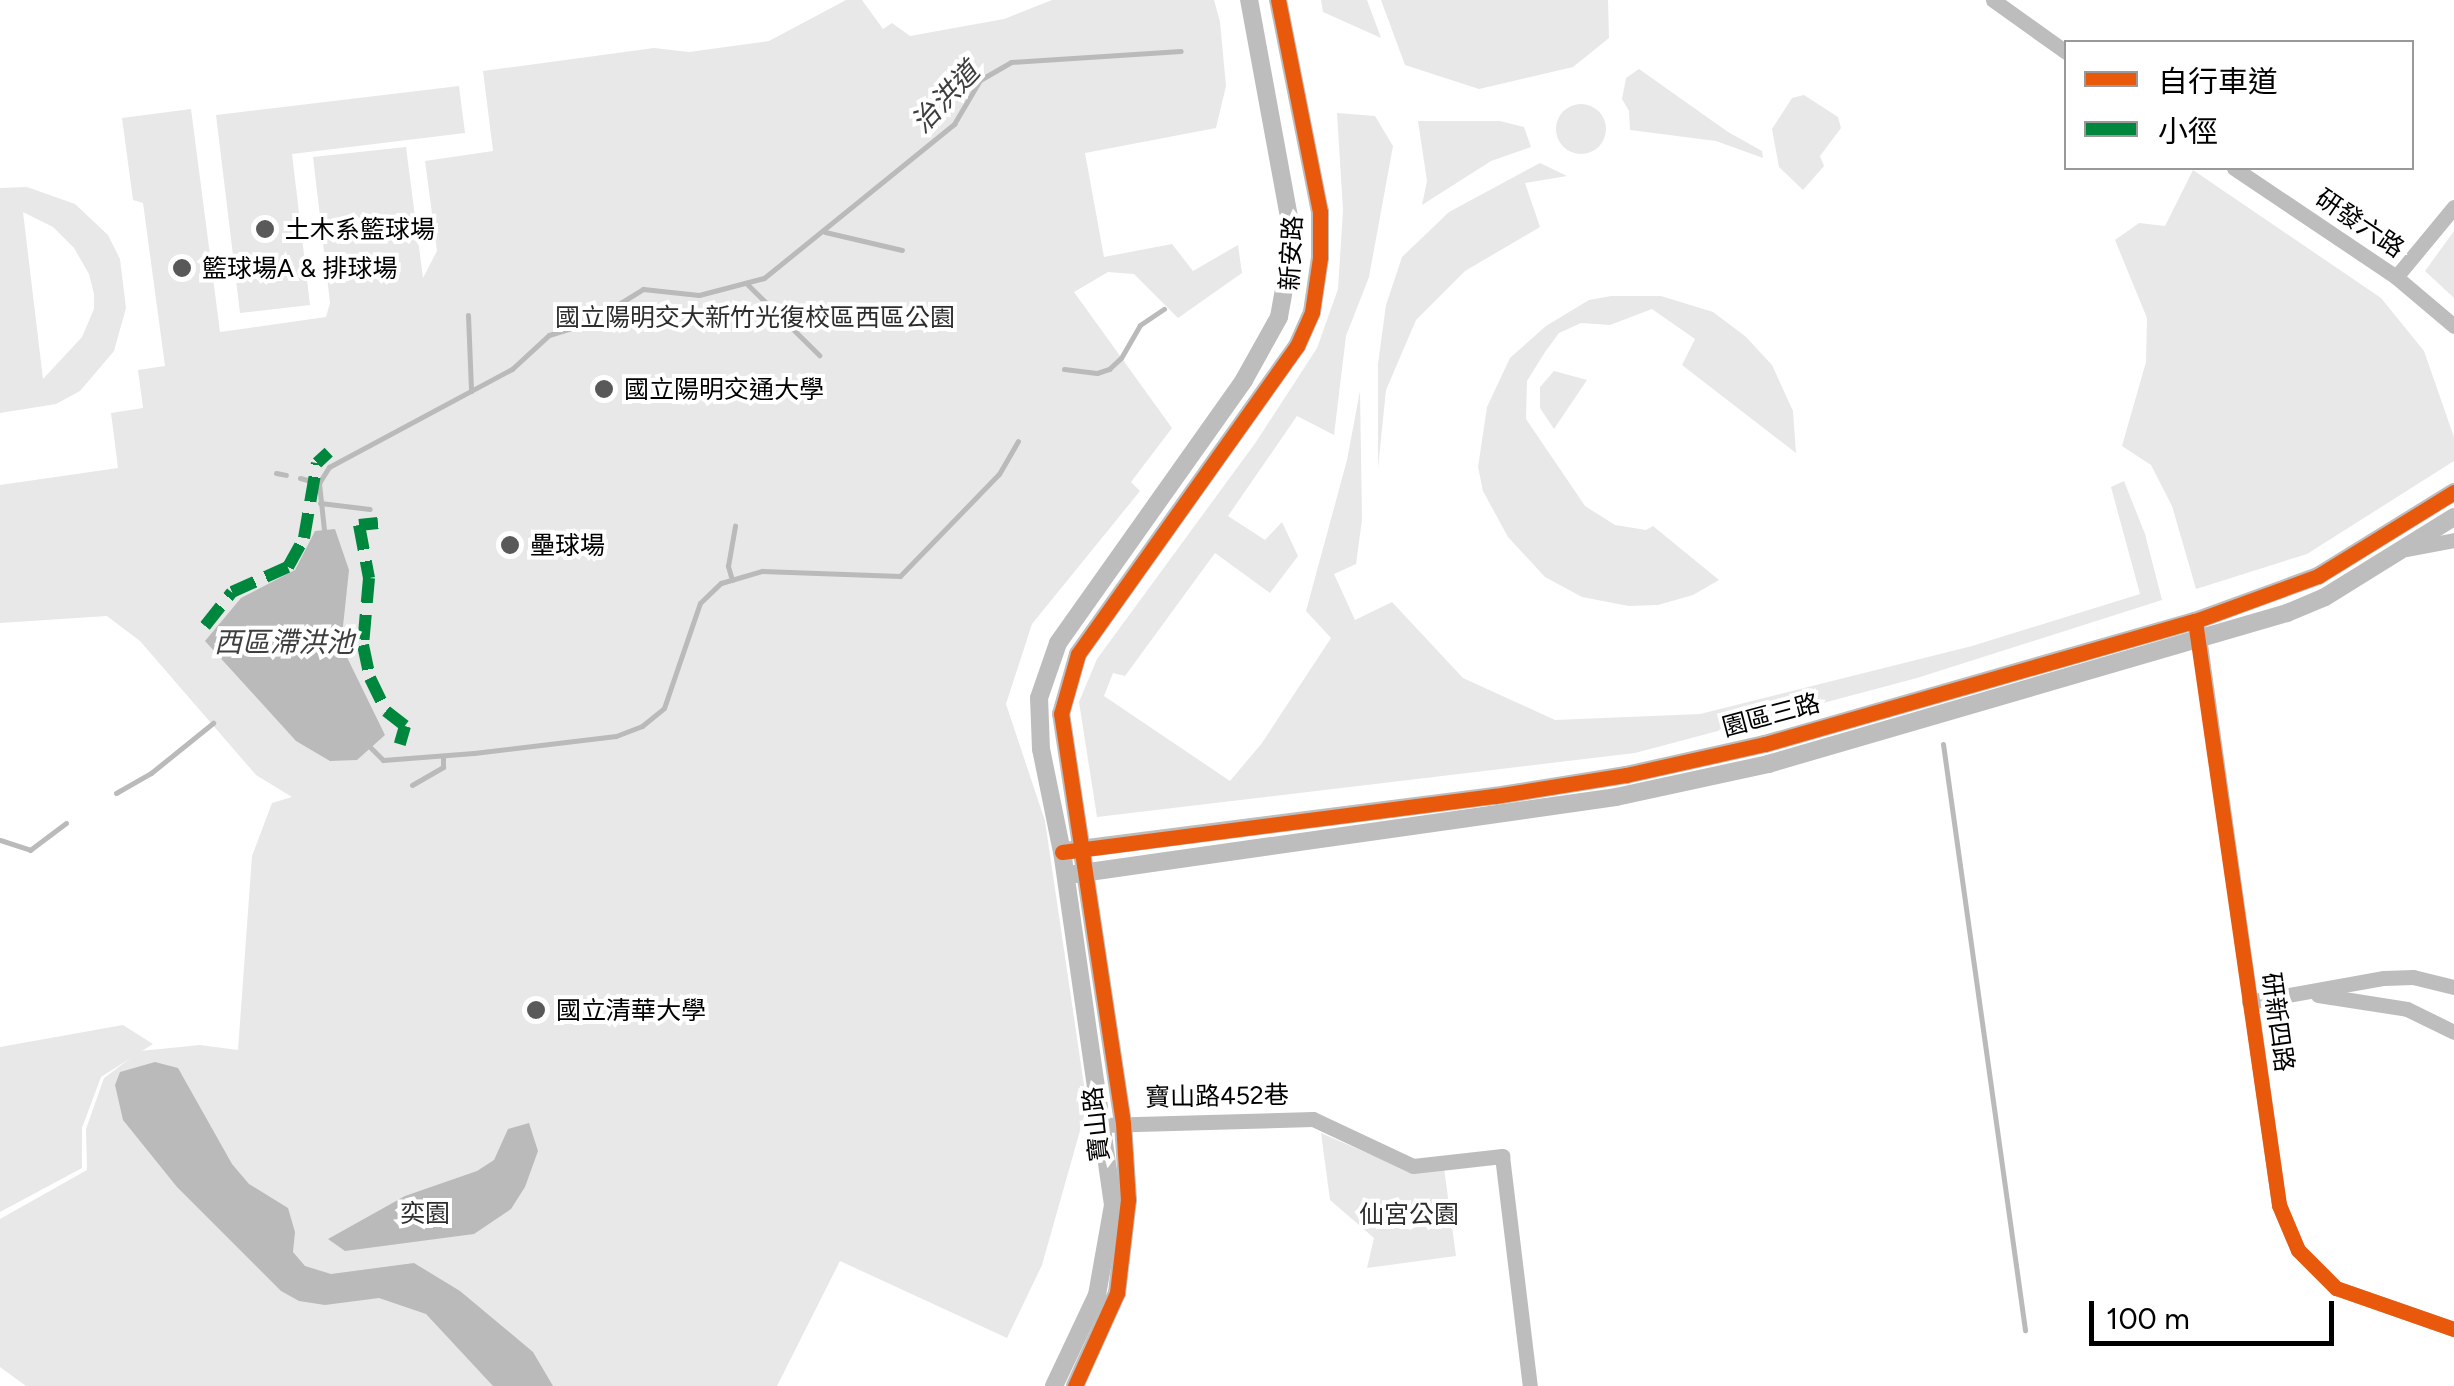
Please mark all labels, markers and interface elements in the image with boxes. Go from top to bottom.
legend [2064,40,2414,170]
water label: 治洪道 [904,55,986,139]
text: 自行車道 [2158,63,2278,100]
text: 小徑 [2158,113,2218,150]
street label: 研發六路 [2310,183,2410,263]
place label: 土木系籃球場 [285,214,435,244]
street label: 新安路 [1274,215,1308,291]
marker: 土木系籃球場 [254,218,276,240]
place label: 籃球場A & 排球場 [202,253,397,283]
marker: 籃球場A & 排球場 [171,257,193,279]
park label: 國立陽明交大新竹光復校區西區公園 [555,302,955,332]
place label: 國立陽明交通大學 [624,374,824,404]
marker: 國立陽明交通大學 [593,378,615,400]
place label: 壘球場 [530,530,605,560]
marker: 壘球場 [499,534,521,556]
water label: 西區滯洪池 [214,625,354,659]
street label: 園區三路 [1719,688,1823,742]
street label: 研新四路 [2256,970,2300,1074]
place label: 國立清華大學 [556,995,706,1025]
marker: 國立清華大學 [525,999,547,1021]
street label: 寶山路452巷 [1145,1080,1289,1112]
street label: 寶山路 [1077,1085,1115,1163]
park label: 奕園 [400,1198,450,1228]
park label: 仙宮公園 [1359,1199,1459,1229]
scale bar [2094,1281,2339,1343]
text: 100 m [2106,1300,2190,1337]

